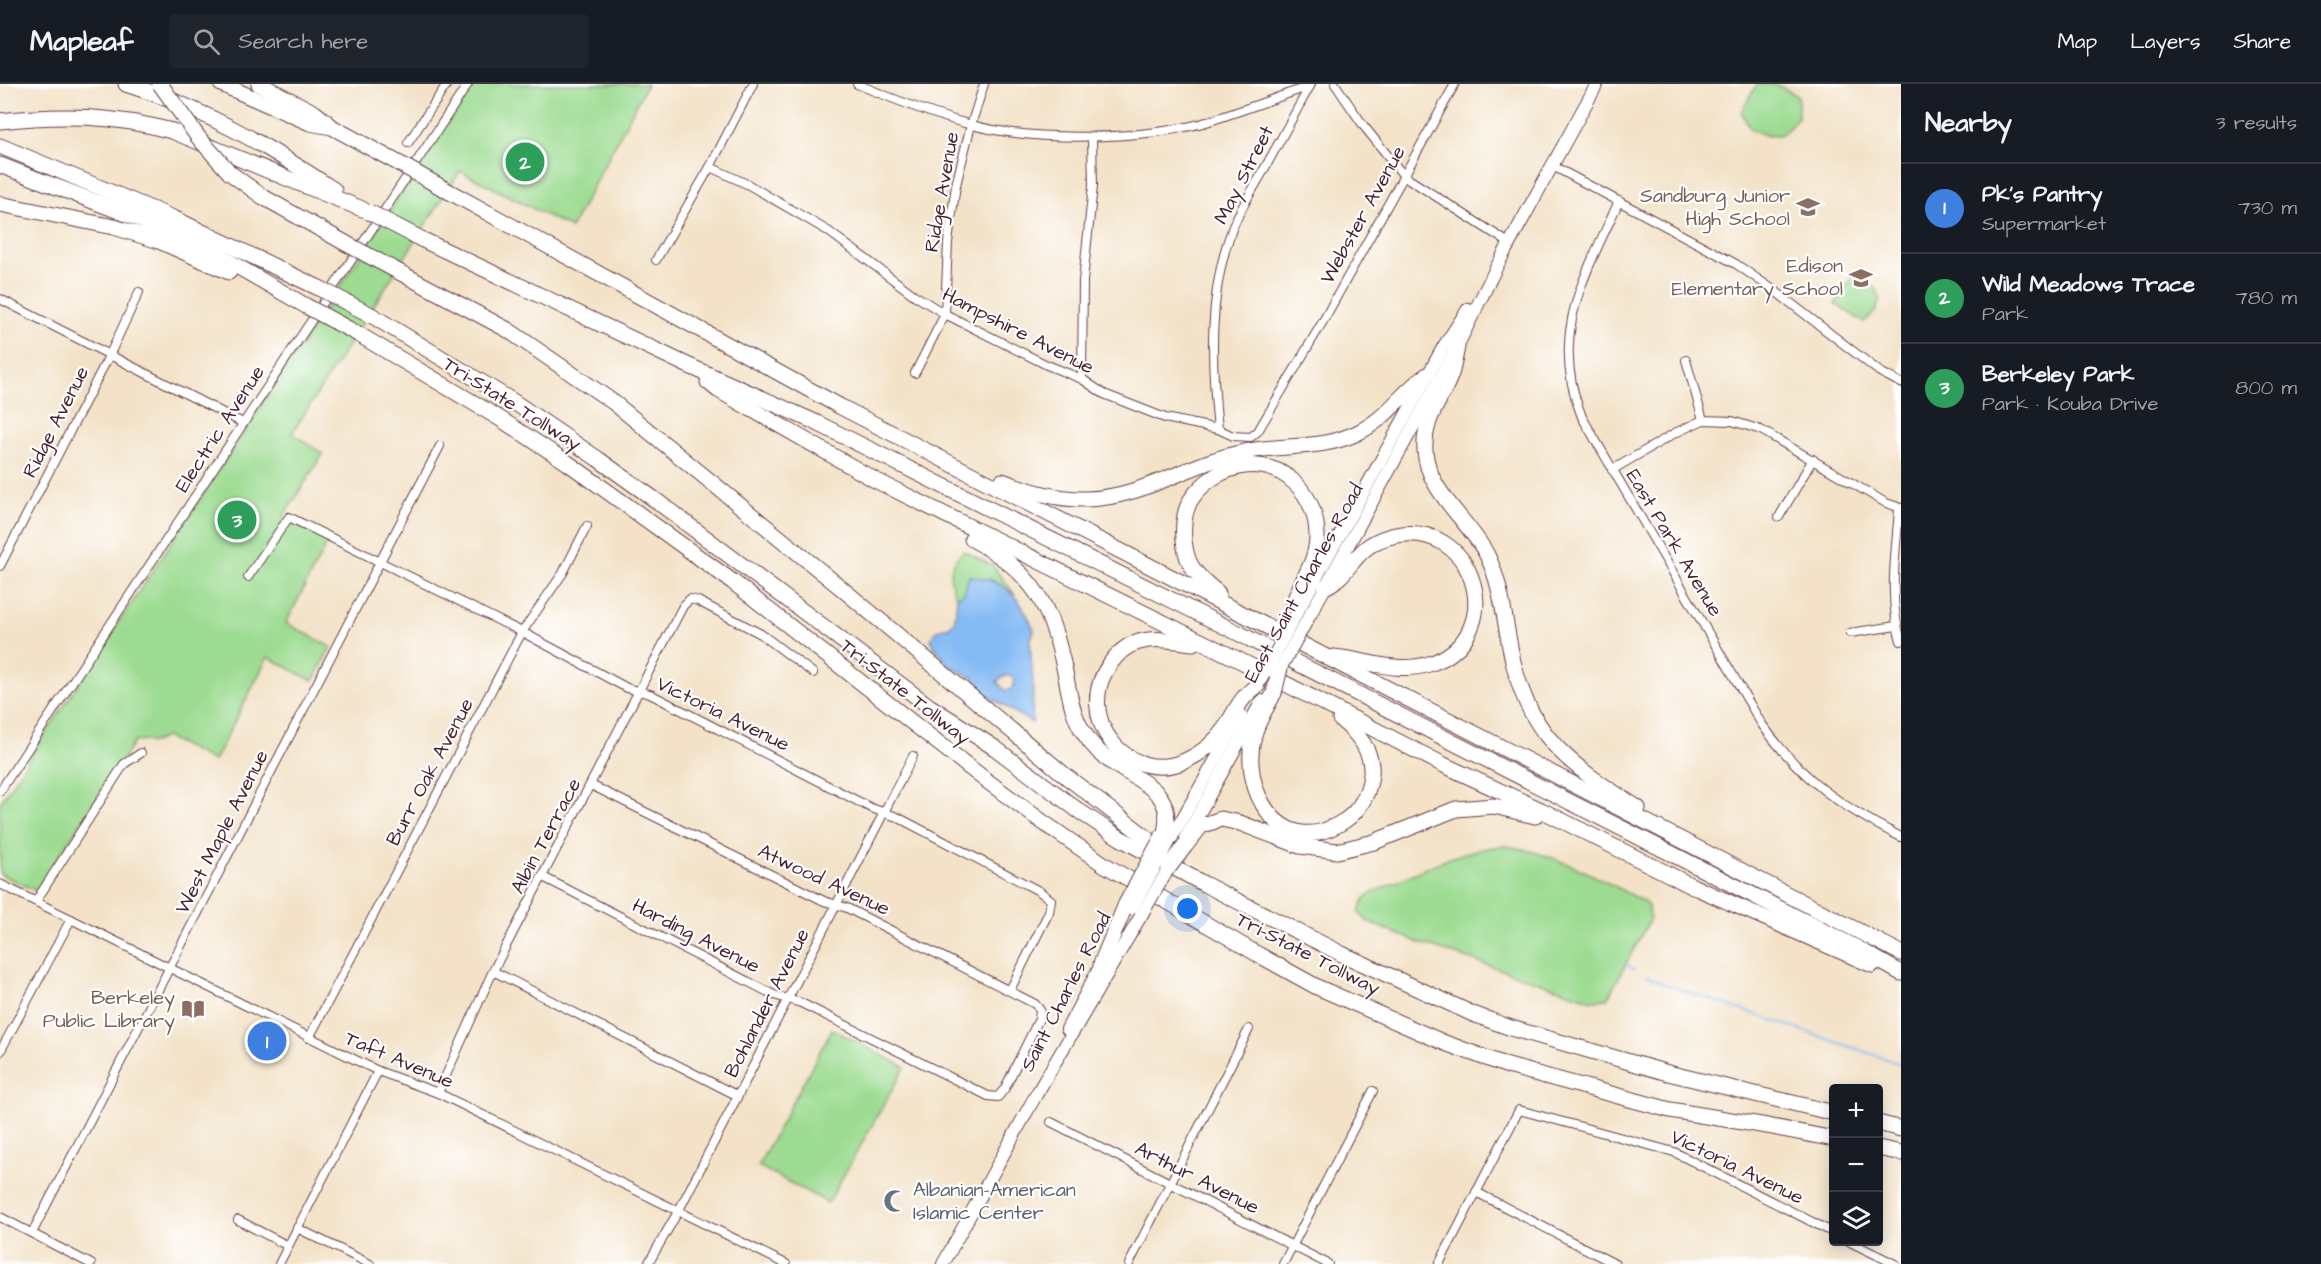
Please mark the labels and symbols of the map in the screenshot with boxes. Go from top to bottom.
street label: May Street [1207,121,1282,230]
street label: Ridge Avenue [918,129,967,255]
pin: 2 [506,140,544,184]
street label: Webster Avenue [1313,141,1413,289]
place label: Sandburg Junior High School [1640,182,1790,234]
school or university icon: Sandburg Junior High School [1795,194,1821,220]
place label: Edison Elementary School [1671,252,1843,304]
school or university icon: Edison Elementary School [1848,265,1874,291]
street label: Hampshire Avenue [937,281,1099,381]
street label: Tri-State Tollway [437,350,586,459]
street label: Electric Avenue [168,360,272,498]
street label: Ridge Avenue [16,361,97,483]
street label: East Park Avenue [1619,464,1729,622]
street label: East Saint Charles Road [1238,478,1370,688]
pin: 3 [218,498,256,542]
street label: Tri-State Tollway [833,632,976,752]
street label: Victoria Avenue [652,670,794,758]
street label: Burr Oak Avenue [379,693,481,851]
street label: West Maple Avenue [169,745,276,919]
street label: Albin Terrace [504,773,588,899]
street label: Atwood Avenue [753,837,895,923]
street label: Harding Avenue [627,892,765,981]
your location [1173,894,1202,923]
street label: Tri-State Tollway [1231,906,1385,1003]
street label: Saint Charles Road [1014,908,1118,1076]
street label: Bohlander Avenue [717,924,817,1082]
place label: Berkeley Public Library [43,984,175,1036]
library icon: Berkeley Public Library [180,996,206,1022]
pin: 1 [248,1018,286,1064]
street label: Taft Avenue [340,1025,458,1096]
street label: Victoria Avenue [1666,1123,1808,1211]
street label: Arthur Avenue [1130,1135,1264,1221]
place label: Albanian-American Islamic Center [913,1176,1076,1227]
mosque icon: Albanian-American Islamic Center [882,1188,908,1214]

